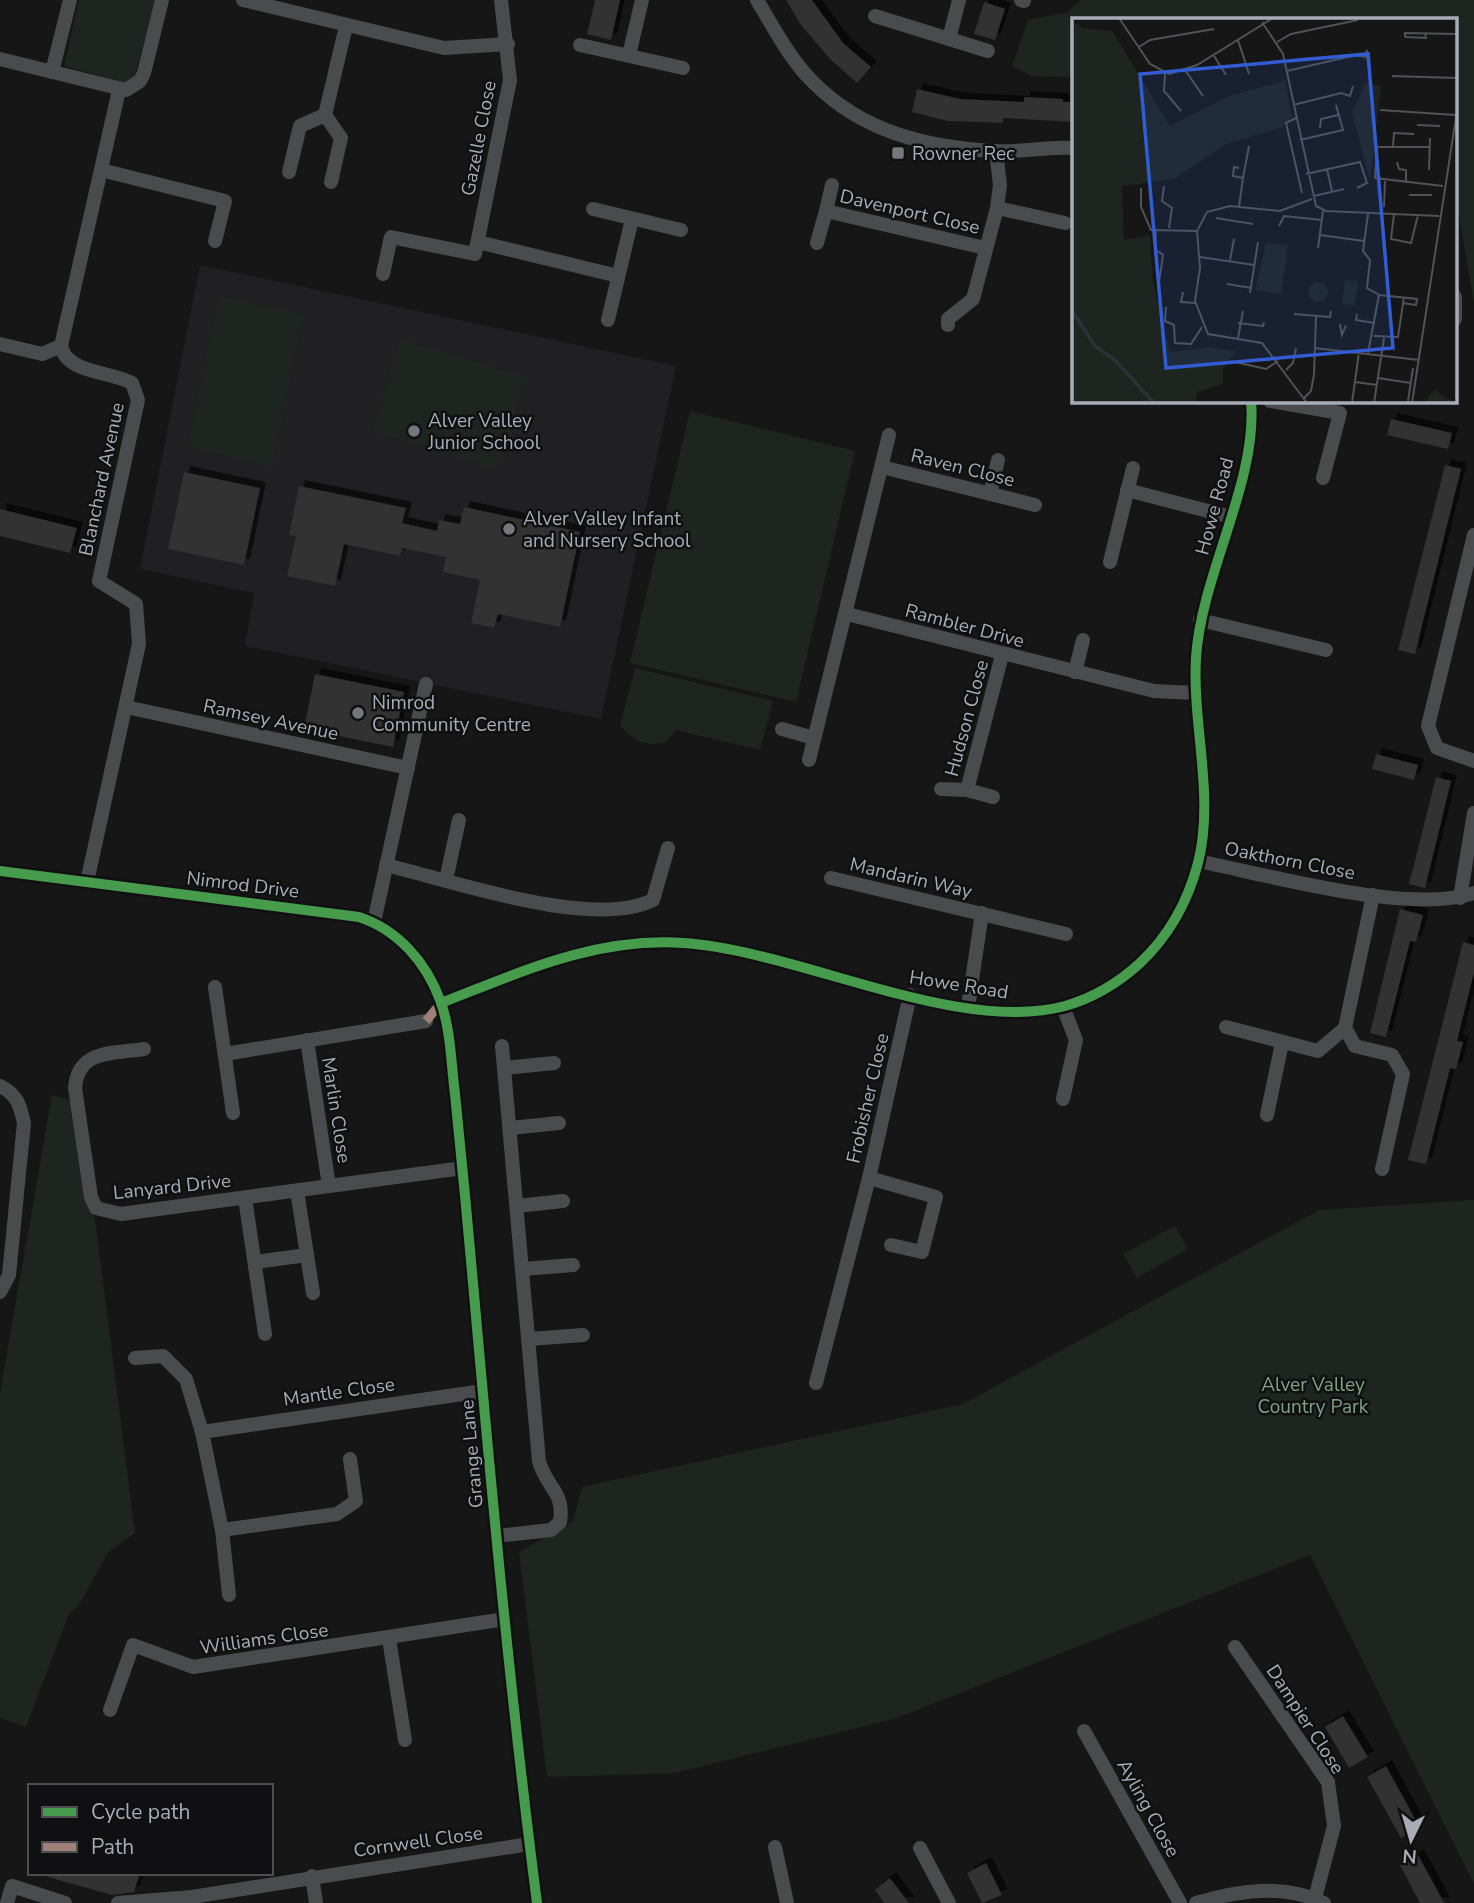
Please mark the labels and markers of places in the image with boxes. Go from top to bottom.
place label: Rowner Rec [912,141,1015,167]
marker: Rowner Rec [890,145,906,161]
place label: Alver Valley Junior School [427,408,541,456]
marker: Alver Valley Junior School [406,423,422,439]
place label: Alver Valley Infant and Nursery School [523,506,691,554]
marker: Alver Valley Infant and Nursery School [501,521,517,537]
place label: Nimrod Community Centre [372,690,531,738]
marker: Nimrod Community Centre [350,705,366,721]

